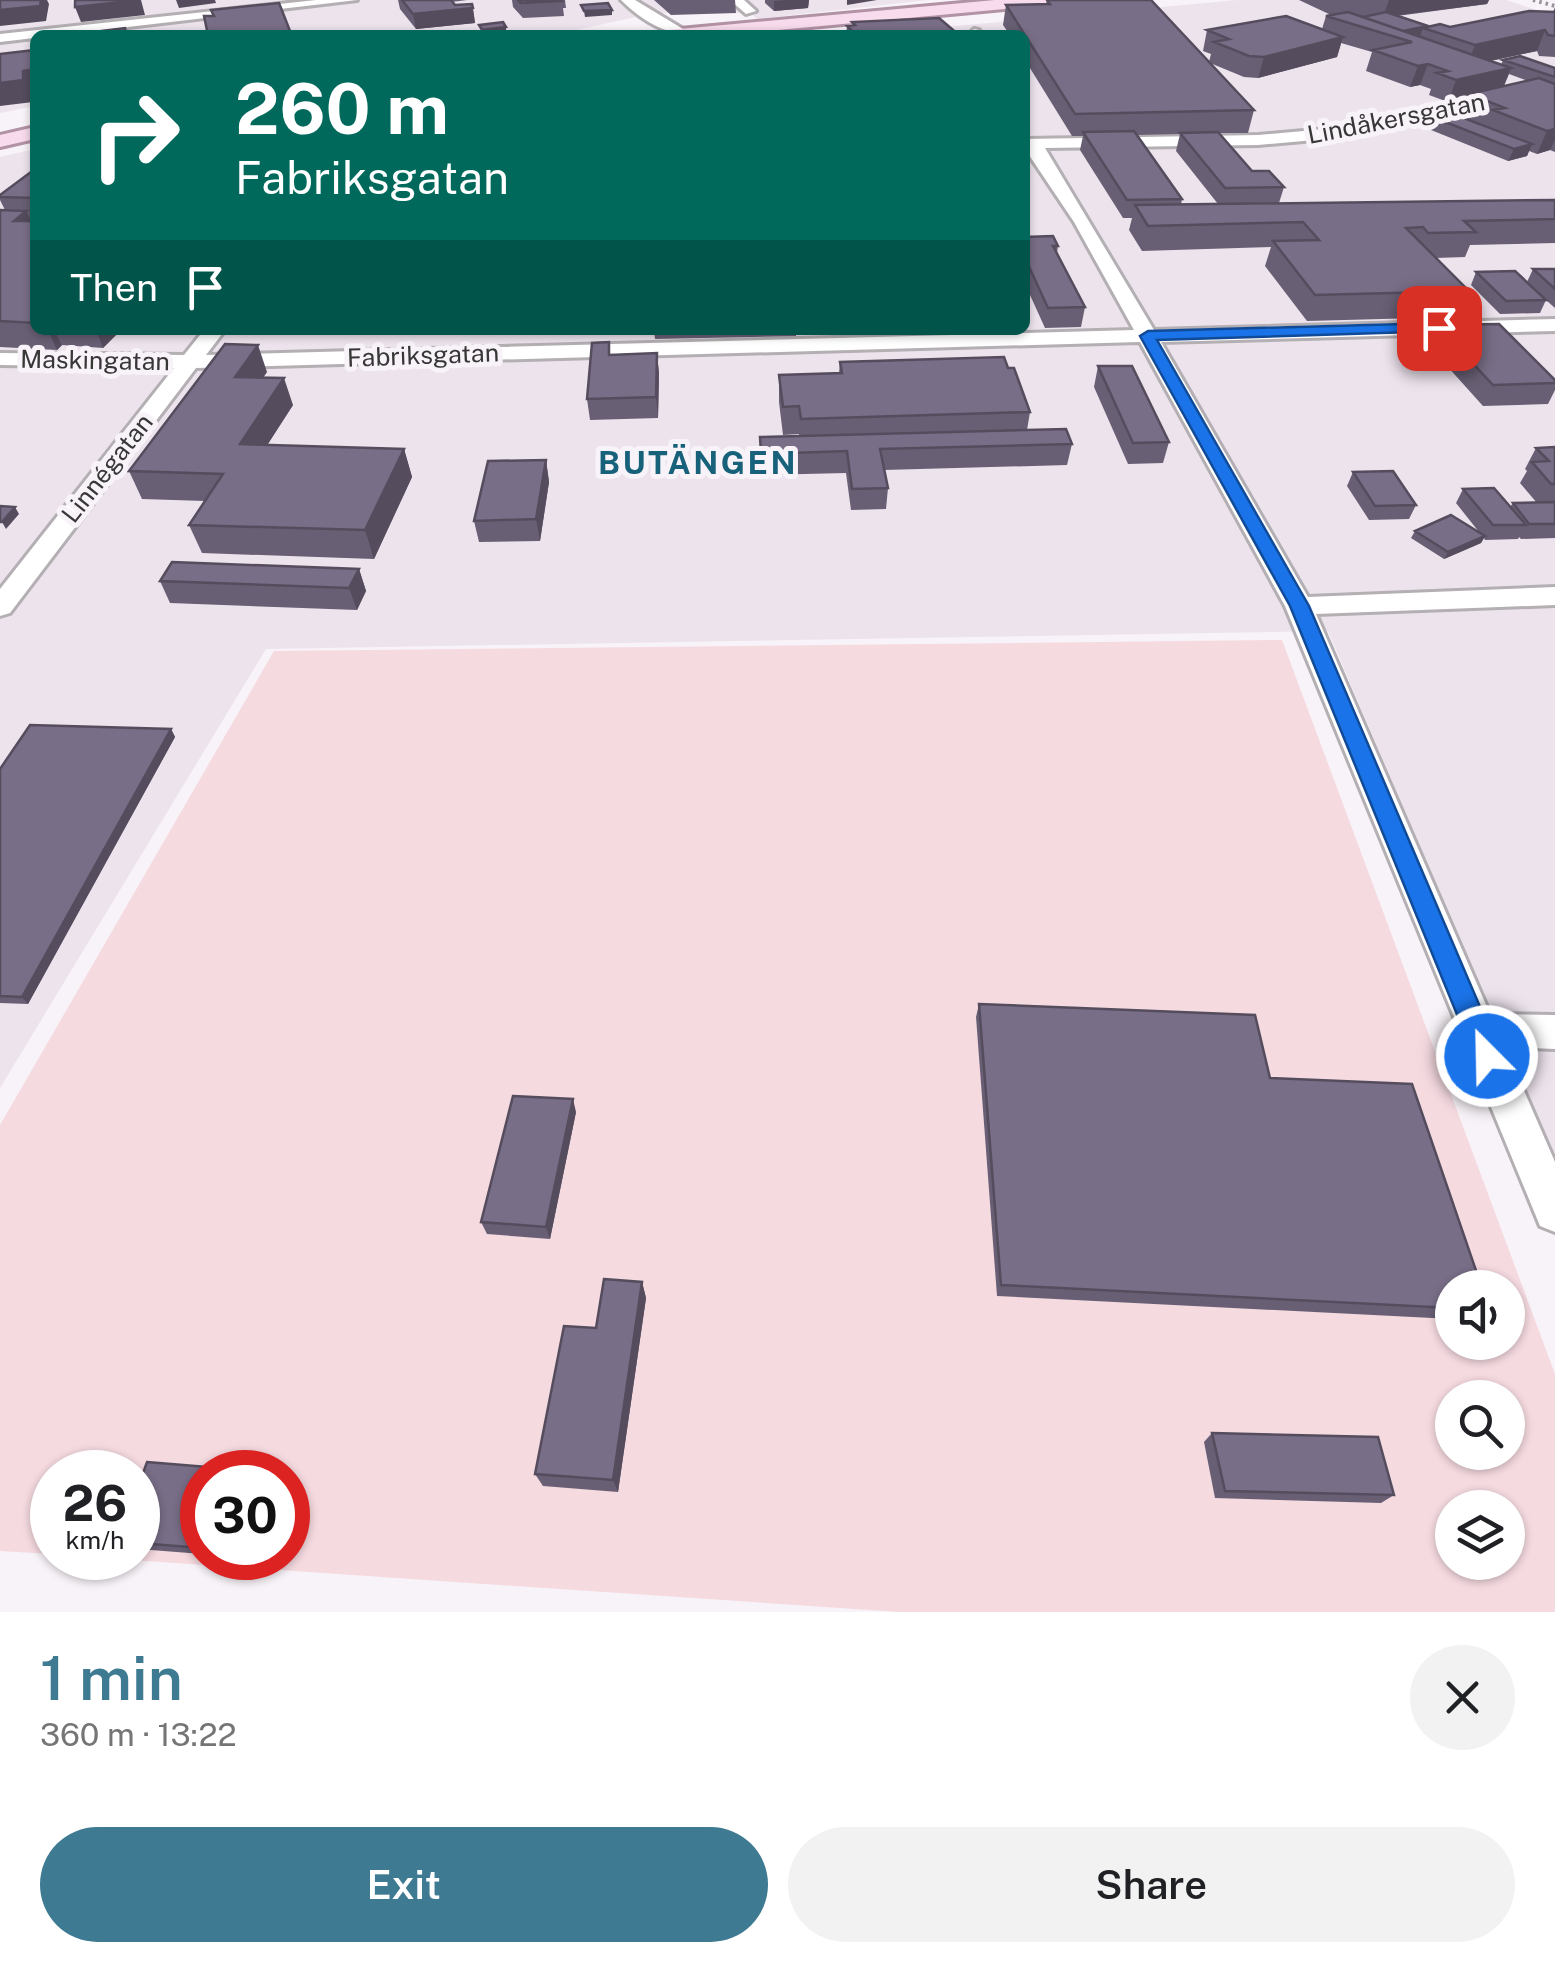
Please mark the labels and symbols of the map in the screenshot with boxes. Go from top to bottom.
street label: Lindåkersgatan [1305,86,1487,150]
pin [1397,286,1482,371]
street label: Fabriksgatan [346,337,500,373]
street label: Maskingatan [20,344,170,376]
street label: Linnégatan [55,408,159,528]
district label: BUTÄNGEN [598,444,798,481]
position arrow [1435,1004,1539,1108]
speed limit sign: 30 [180,1450,310,1580]

